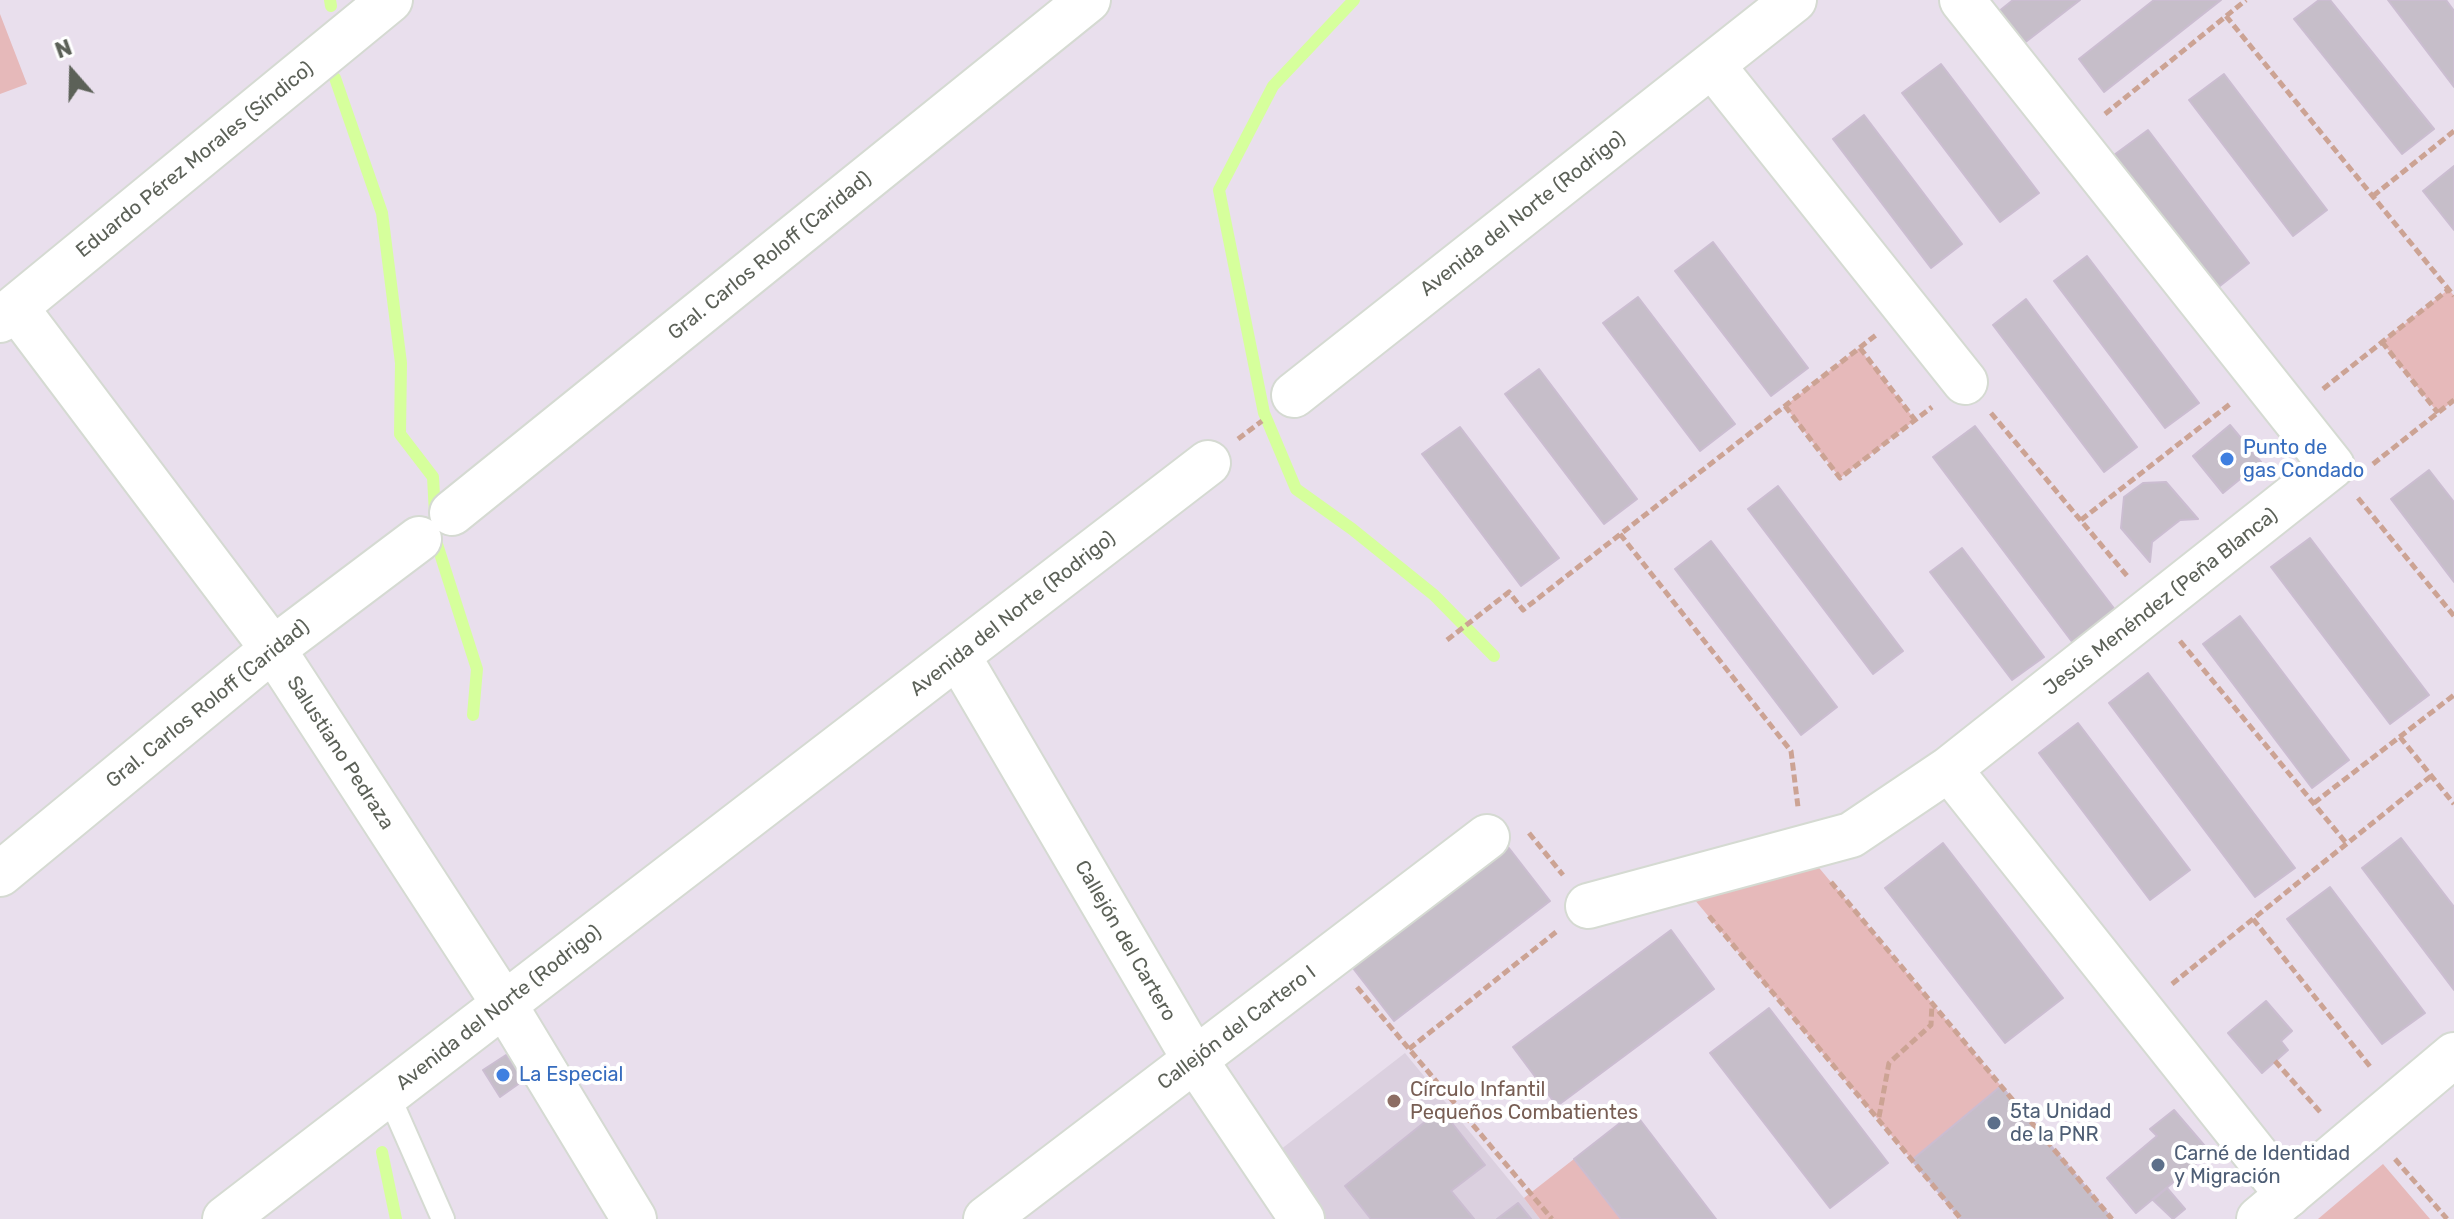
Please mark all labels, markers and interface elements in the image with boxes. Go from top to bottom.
north arrow [32,32,112,112]
text: N [52,34,76,64]
street label: Eduardo Pérez Morales (Síndico) [72,57,318,263]
street label: Avenida del Norte (Rodrigo) [1415,126,1631,302]
street label: Gral. Carlos Roloff (Caridad) [664,167,876,345]
place label: Punto de gas Condado [2243,436,2364,483]
marker: Punto de gas Condado [2218,450,2236,468]
street label: Jesús Menéndez (Peña Blanca) [2039,503,2283,701]
street label: Avenida del Norte (Rodrigo) [905,526,1121,702]
street label: Gral. Carlos Roloff (Caridad) [102,615,314,793]
street label: Salustiano Pedraza [281,672,399,834]
street label: Callejón del Cartero [1069,856,1181,1026]
street label: Avenida del Norte (Rodrigo) [391,920,607,1096]
street label: Callejón del Cartero I [1153,961,1321,1095]
place label: La Especial [519,1063,623,1087]
marker: La Especial [494,1066,512,1084]
place label: Círculo Infantil Pequeños Combatientes [1410,1078,1638,1125]
marker: Círculo Infantil Pequeños Combatientes [1385,1092,1403,1110]
place label: 5ta Unidad de la PNR [2010,1100,2111,1147]
marker: 5ta Unidad de la PNR [1985,1114,2003,1132]
place label: Carné de Identidad y Migración [2174,1142,2350,1189]
marker: Carné de Identidad y Migración [2149,1156,2167,1174]

